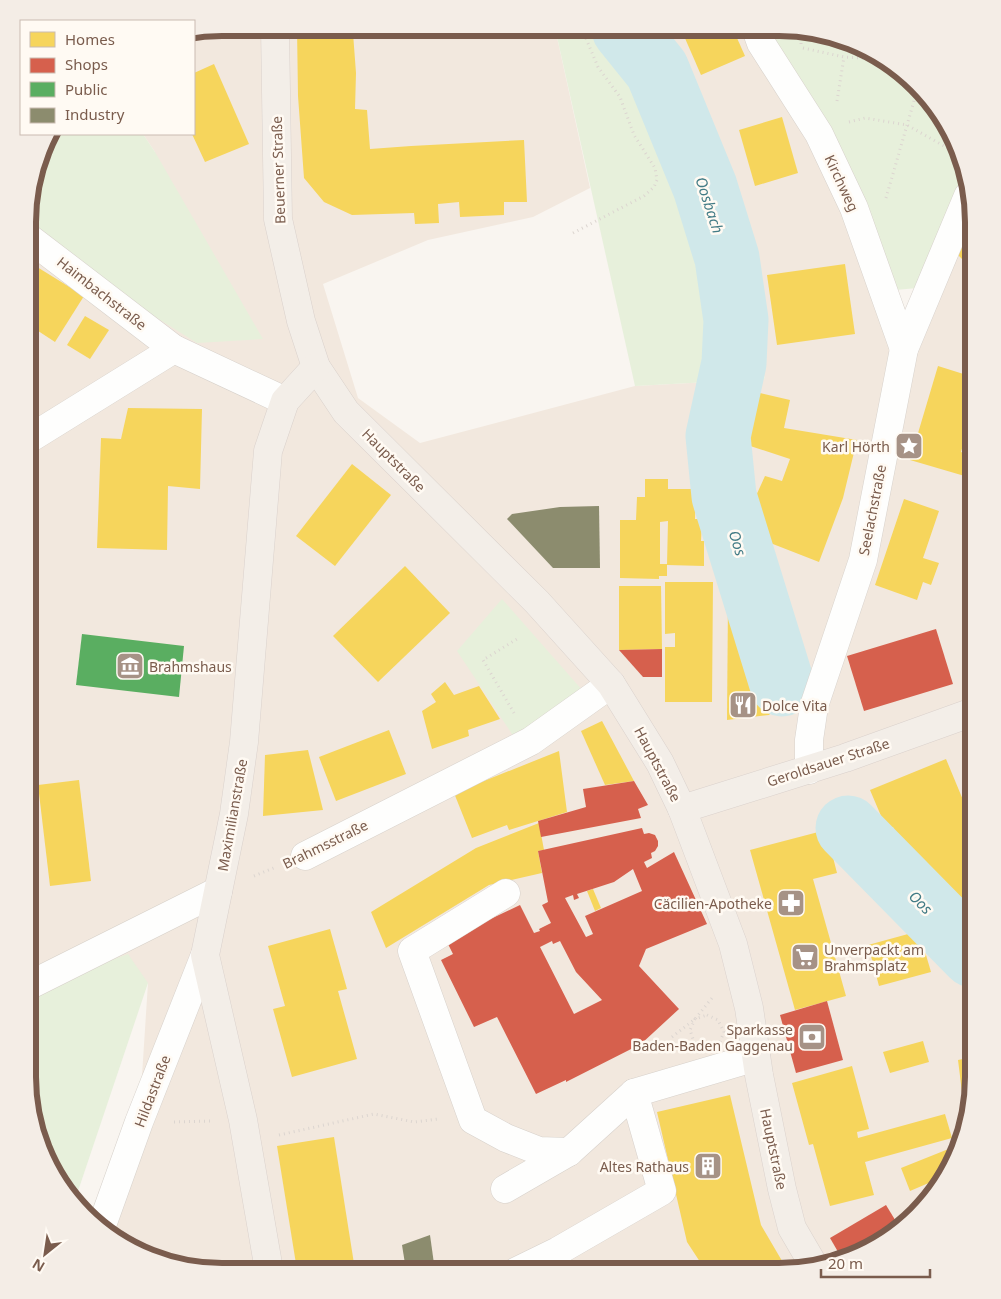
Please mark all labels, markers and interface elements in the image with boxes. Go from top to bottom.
legend [20,20,195,135]
text: Homes [65,29,115,49]
text: Shops [65,54,108,74]
text: Public [65,79,108,99]
text: Industry [65,104,125,124]
street label: Beuerner Straße [267,116,289,224]
street label: Kirchweg [821,151,863,215]
water label: Oosbach [691,174,729,236]
street label: Haimbachstraße [53,252,151,334]
street label: Hauptstraße [358,424,430,496]
place icon: Karl Hörth [894,431,924,461]
place label: Karl Hörth [822,437,890,456]
street label: Seelachstraße [854,463,890,557]
water label: Oos [725,528,751,559]
museum icon: Brahmshaus [115,651,145,681]
place label: Brahmshaus [149,657,232,676]
restaurant icon: Dolce Vita [728,690,758,720]
place label: Dolce Vita [762,696,827,715]
street label: Hauptstraße [630,723,686,805]
street label: Geroldsauer Straße [764,733,892,791]
street label: Maximilianstraße [213,757,251,873]
street label: Brahmsstraße [279,815,371,873]
water label: Oos [905,886,938,919]
pharmacy icon: Cäcilien-Apotheke [776,888,806,918]
place label: Cäcilien-Apotheke [654,894,772,913]
place label: Unverpackt am Brahmsplatz [824,940,924,975]
supermarket icon: Unverpackt am Brahmsplatz [790,942,820,972]
place label: Sparkasse Baden-Baden Gaggenau [632,1020,793,1055]
bank icon: Sparkasse Baden-Baden Gaggenau [797,1022,827,1052]
street label: Hildastraße [130,1052,175,1130]
street label: Hauptstraße [756,1107,792,1191]
building icon: Altes Rathaus [693,1151,723,1181]
place label: Altes Rathaus [600,1157,689,1176]
north arrow [20,1229,70,1279]
scale bar [821,1246,930,1278]
text: 20 m [828,1253,863,1273]
text: N [29,1255,48,1277]

